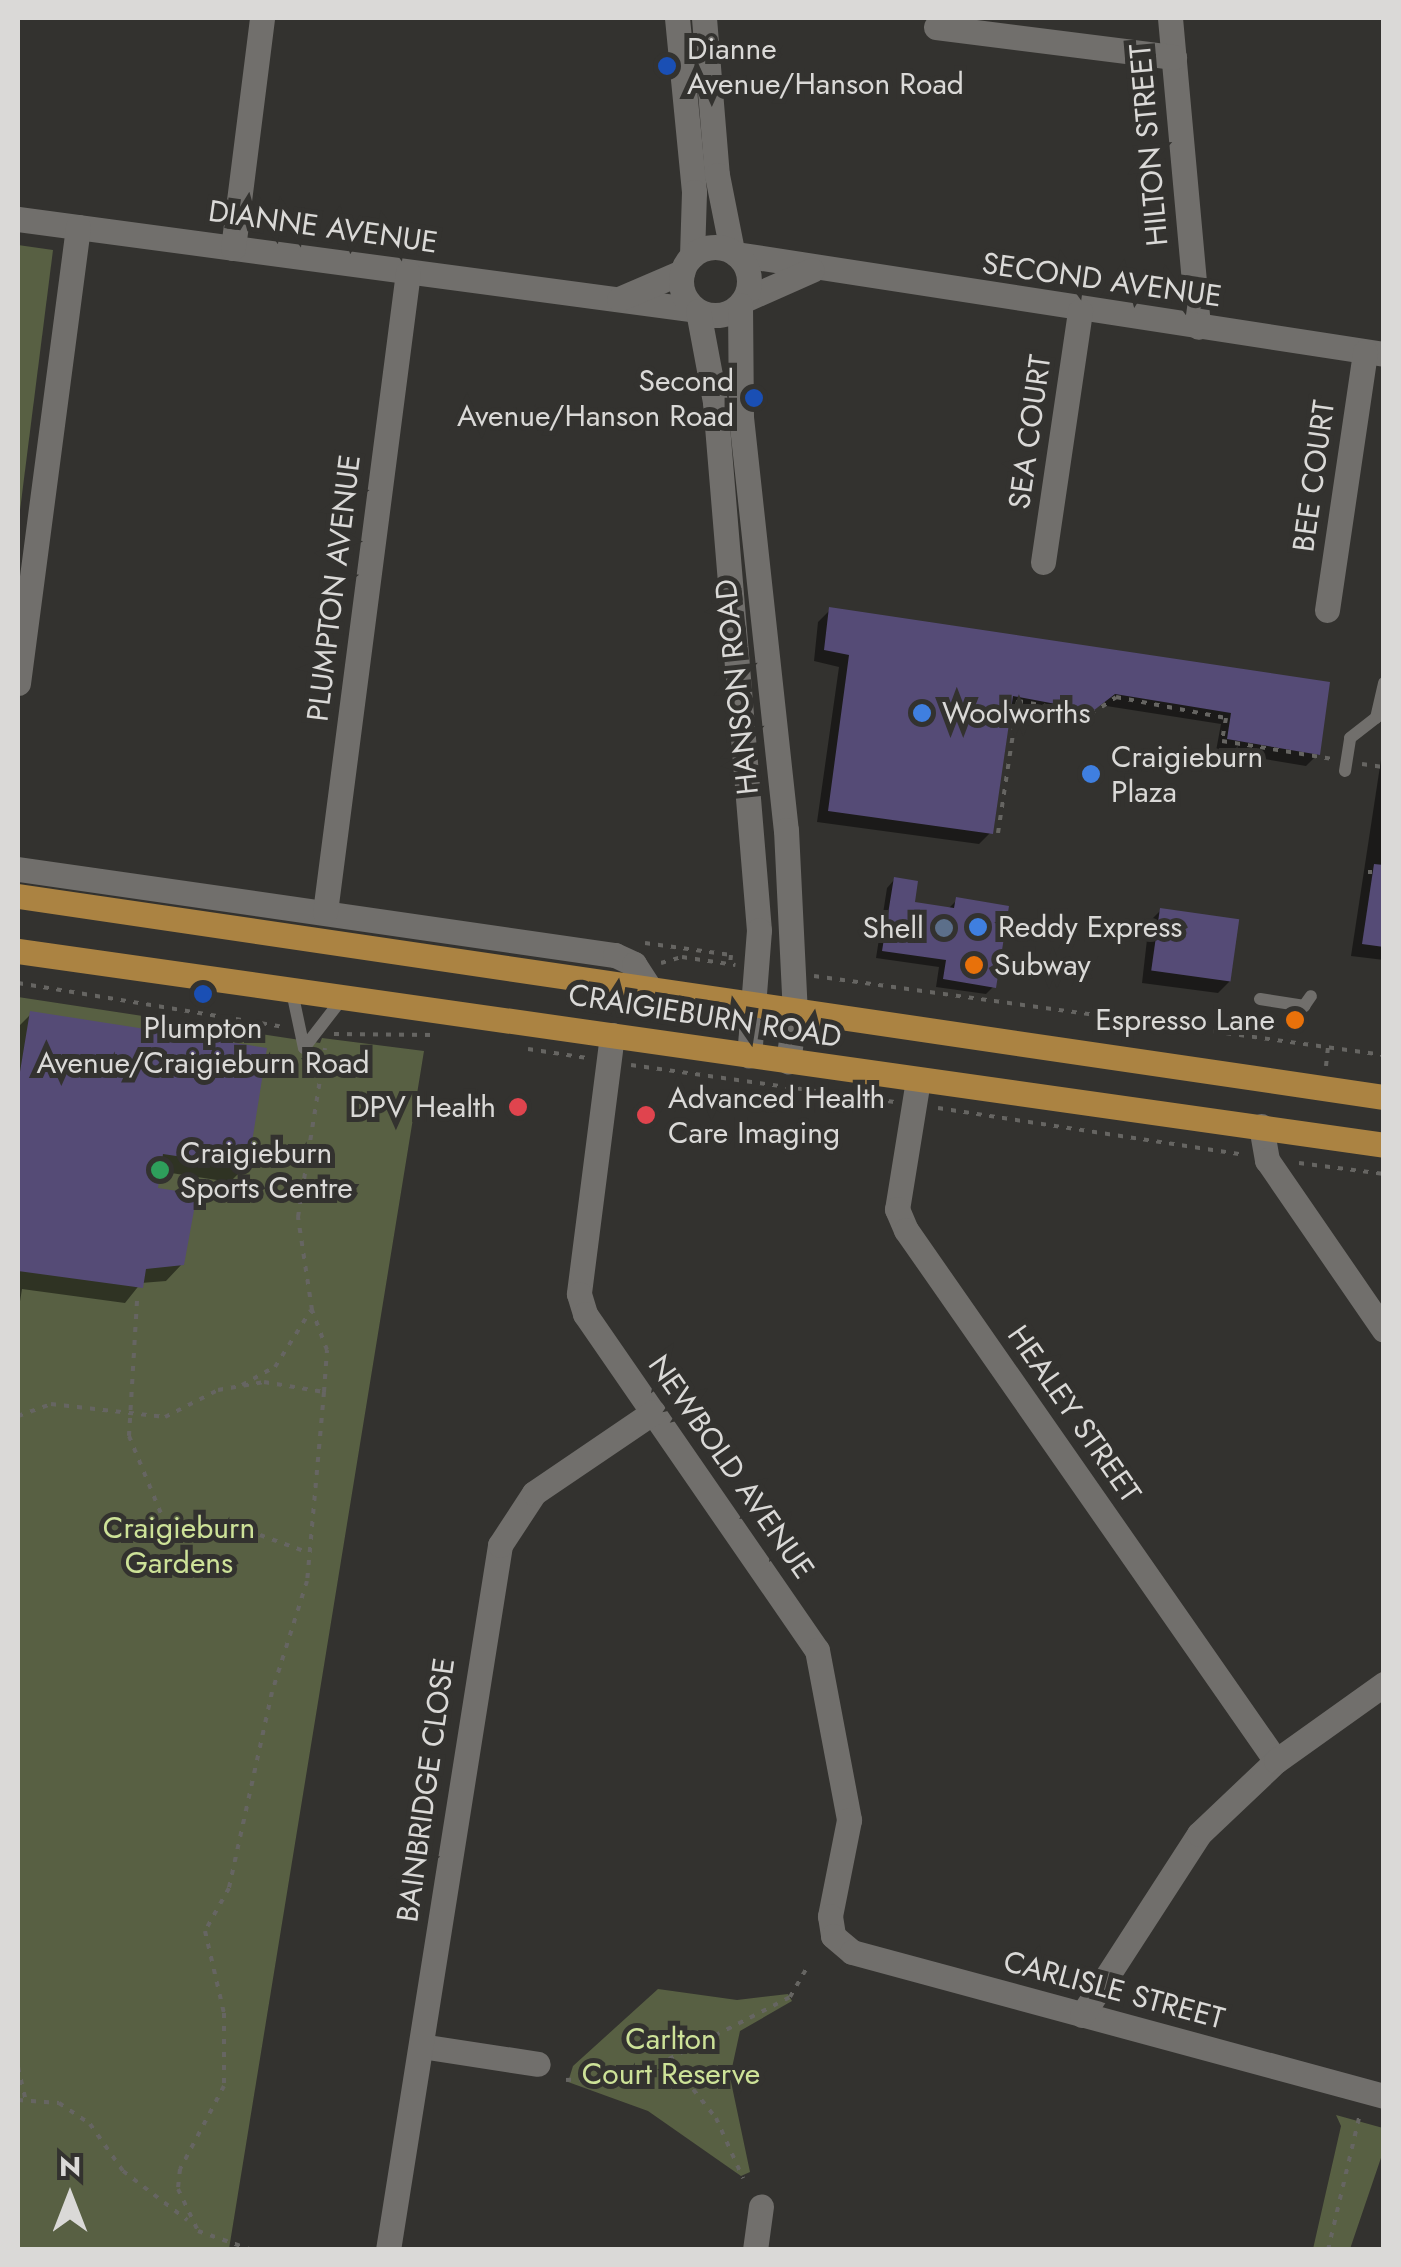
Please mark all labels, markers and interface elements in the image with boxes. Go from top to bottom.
place label: Dianne Avenue/Hanson Road [687,31,964,102]
street label: HILTON STREET [1122,42,1176,248]
marker: Dianne Avenue/Hanson Road [656,55,678,77]
street label: DIANNE AVENUE [206,193,440,261]
street label: SECOND AVENUE [980,245,1224,315]
street label: SEA COURT [1001,352,1059,512]
place label: Second Avenue/Hanson Road [457,363,734,434]
marker: Second Avenue/Hanson Road [743,387,765,409]
street label: BEE COURT [1286,398,1342,554]
street label: PLUMPTON AVENUE [300,453,368,723]
street label: HANSON ROAD [708,577,766,797]
place label: Woolworths [942,695,1091,731]
marker: Woolworths [911,702,933,724]
place label: Craigieburn Plaza [1111,739,1263,810]
marker: Craigieburn Plaza [1080,763,1102,785]
place label: Reddy Express [998,909,1182,945]
place label: Shell [863,910,924,946]
marker: Reddy Express [967,916,989,938]
marker: Shell [933,917,955,939]
place label: Subway [994,947,1091,983]
marker: Subway [963,954,985,976]
street label: CRAIGIEBURN ROAD [566,977,844,1055]
marker: Plumpton Avenue/Craigieburn Road [192,983,214,1005]
place label: Espresso Lane [1095,1002,1275,1038]
marker: Espresso Lane [1284,1009,1306,1031]
place label: Plumpton Avenue/Craigieburn Road [37,1010,369,1080]
place label: Advanced Health Care Imaging [668,1080,885,1150]
place label: DPV Health [349,1089,496,1125]
marker: DPV Health [505,1094,531,1120]
marker: Advanced Health Care Imaging [633,1102,659,1128]
place label: Craigieburn Sports Centre [180,1135,353,1206]
marker: Craigieburn Sports Centre [149,1159,171,1181]
street label: HEALEY STREET [1000,1319,1148,1509]
street label: NEWBOLD AVENUE [640,1348,822,1586]
park label: Craigieburn Gardens [103,1510,255,1580]
street label: BAINBRIDGE CLOSE [390,1656,462,1924]
street label: CARLISLE STREET [1000,1943,1228,2037]
park label: Carlton Court Reserve [582,2021,760,2092]
text: N [59,2146,81,2187]
north arrow [20,2147,120,2247]

